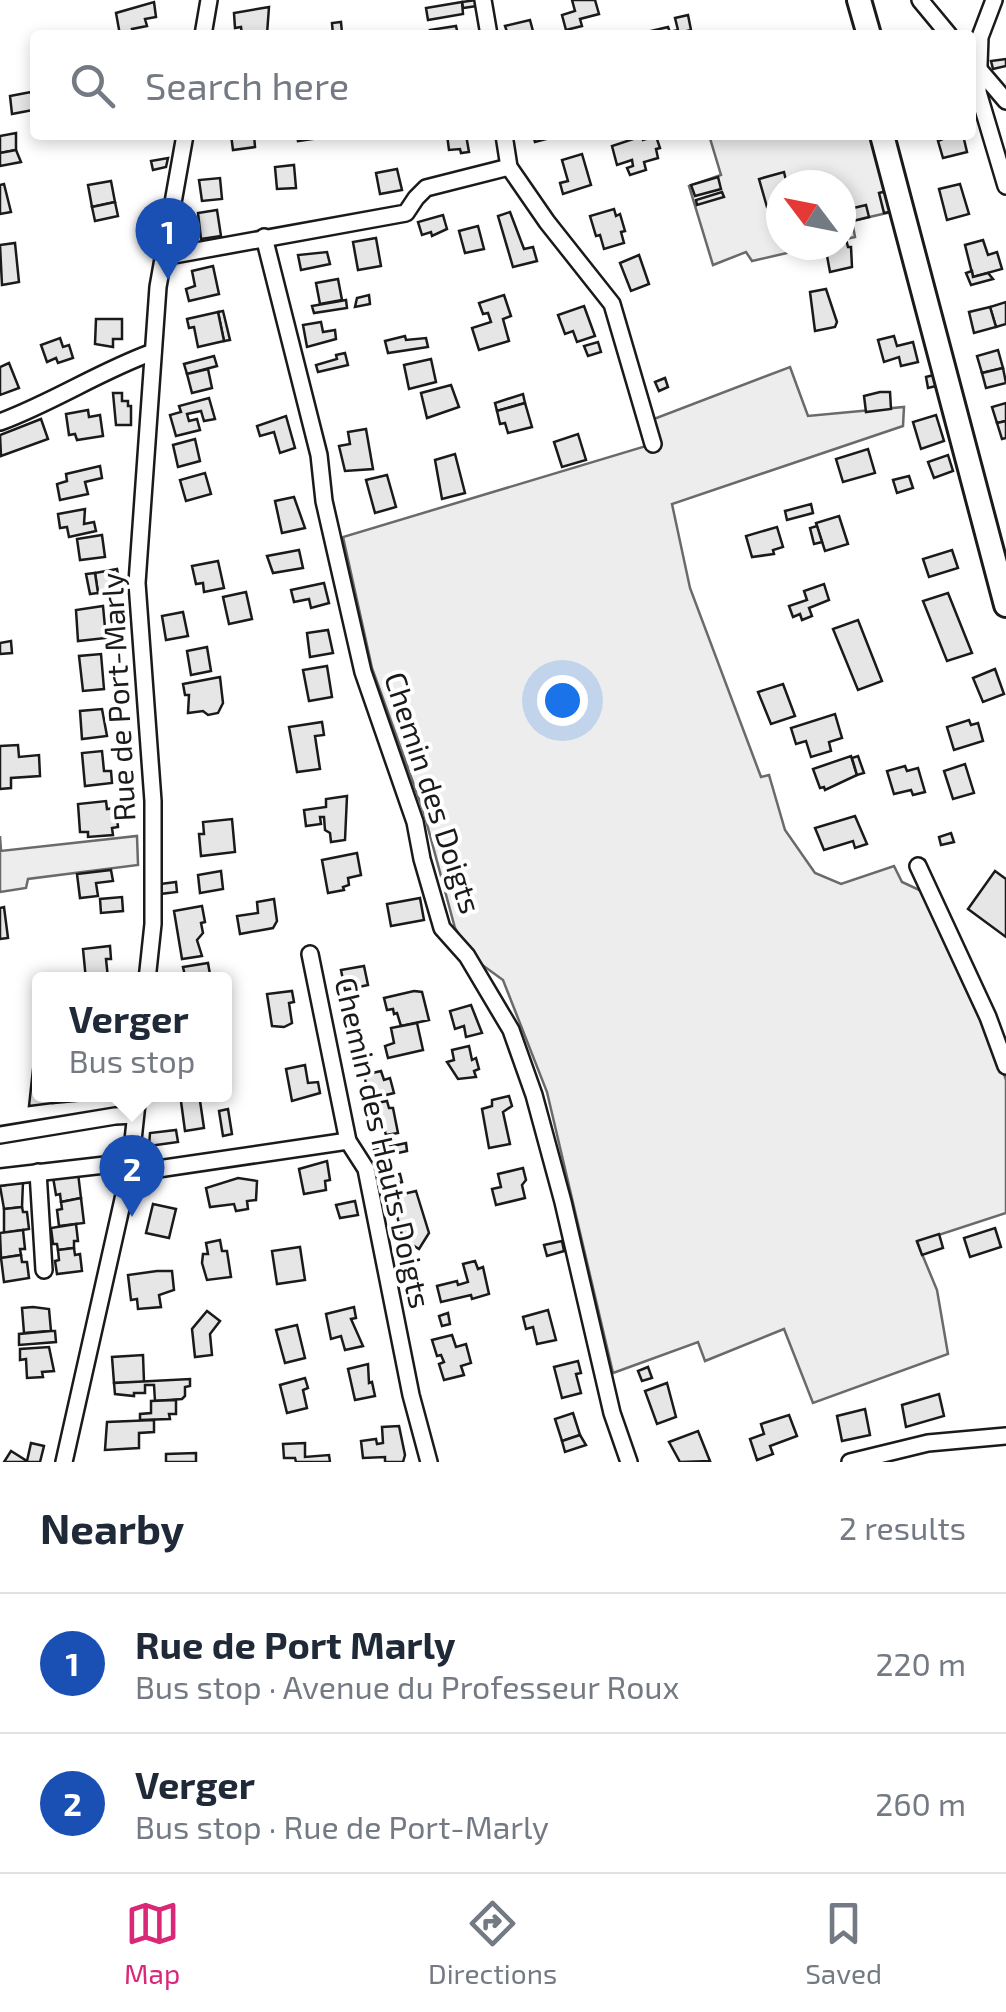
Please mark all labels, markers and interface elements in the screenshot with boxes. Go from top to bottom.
search box [30,30,976,140]
icon: search [65,58,120,113]
text: Search here [145,62,349,108]
north arrow [766,170,856,260]
pin: 1 [136,198,200,280]
street label: Rue de Port-Marly [93,572,141,822]
street label: Chemin des Doigts [378,667,490,918]
your location [537,675,588,726]
popup [32,972,232,1102]
street label: Chemin des Hauts Doigts [328,974,440,1312]
text: Verger [69,995,189,1041]
text: Bus stop [69,1041,195,1079]
pin: 2 [100,1134,164,1217]
text: Nearby [40,1502,184,1552]
text: 2 results [839,1508,966,1546]
text: Rue de Port Marly [135,1621,456,1667]
text: 1 [66,1644,79,1682]
text: 220 m [876,1644,966,1682]
text: Bus stop · Avenue du Professeur Roux [135,1667,679,1705]
text: Verger [135,1761,255,1807]
text: 2 [63,1784,82,1822]
text: 260 m [875,1784,966,1822]
text: Bus stop · Rue de Port-Marly [135,1807,549,1845]
tab: Map [124,1896,180,1990]
tab: Directions [428,1896,557,1990]
tab: Saved [805,1896,882,1990]

